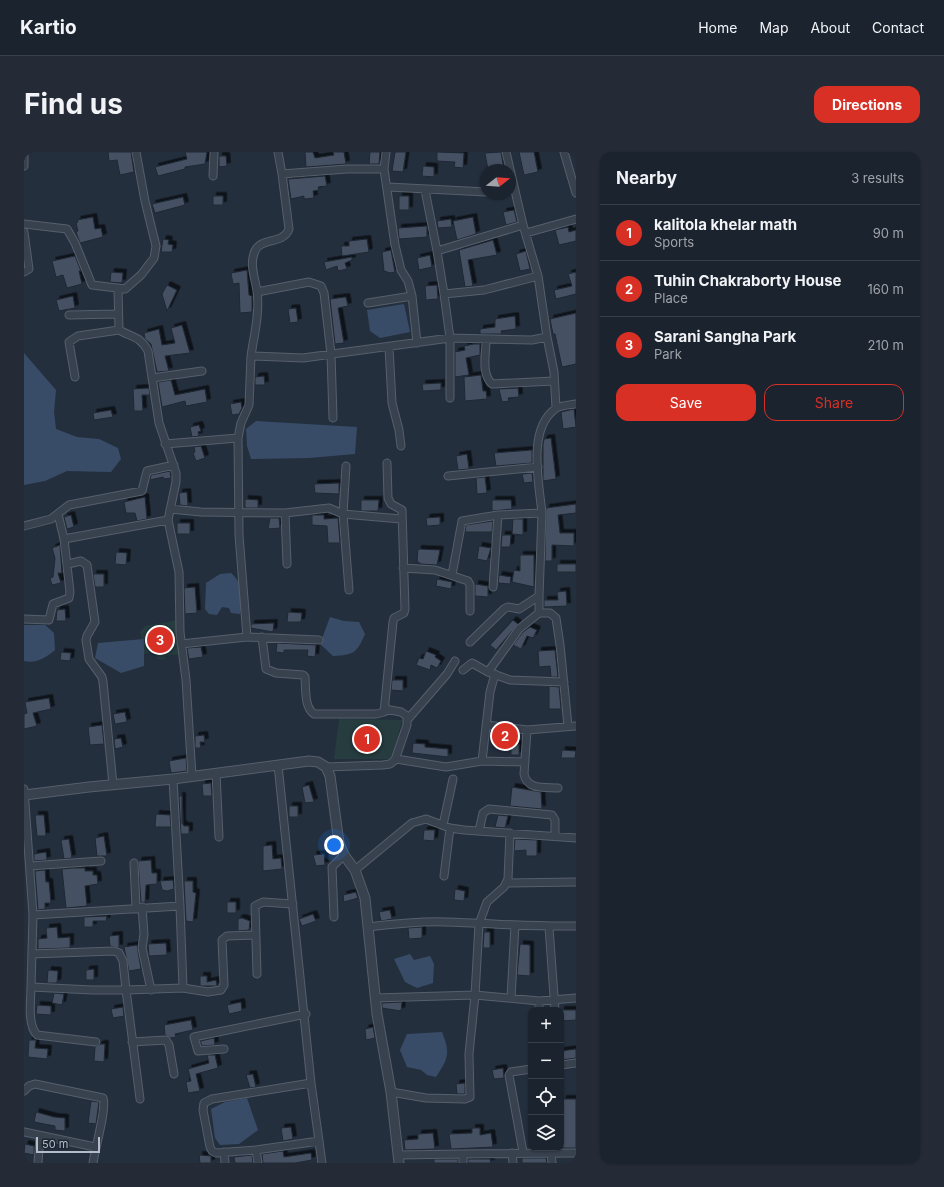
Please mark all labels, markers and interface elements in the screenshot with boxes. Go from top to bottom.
text: Kartio [20,16,77,39]
text: Home [698,19,737,36]
text: Map [759,19,789,36]
text: About [811,19,850,36]
text: Contact [872,19,924,36]
button: Directions [814,86,920,123]
text: Find us [24,87,123,121]
north arrow [480,164,516,200]
text: Nearby [616,168,677,188]
text: 3 results [851,170,904,186]
text: kalitola khelar math [654,215,797,234]
text: 1 [626,225,632,241]
text: 90 m [873,225,904,241]
text: Sports [654,234,694,250]
text: Tuhin Chakraborty House [654,271,842,290]
text: 2 [625,281,633,297]
text: 160 m [867,281,904,297]
text: Place [654,290,688,306]
text: Sarani Sangha Park [654,327,796,346]
text: 3 [625,337,633,353]
text: 210 m [868,337,904,353]
text: Park [654,346,682,362]
button: Save [616,384,756,421]
button: Share [764,384,904,421]
pin: 3 [147,625,173,655]
pin: 2 [492,721,518,751]
pin: 1 [354,724,380,754]
your location [324,835,344,855]
map controls [528,1007,564,1151]
button: + [528,1007,564,1043]
button: − [528,1043,564,1079]
button: locate [528,1079,564,1115]
button: layers [528,1115,564,1151]
scale bar [36,1135,100,1154]
text: 50 m [42,1137,68,1151]

